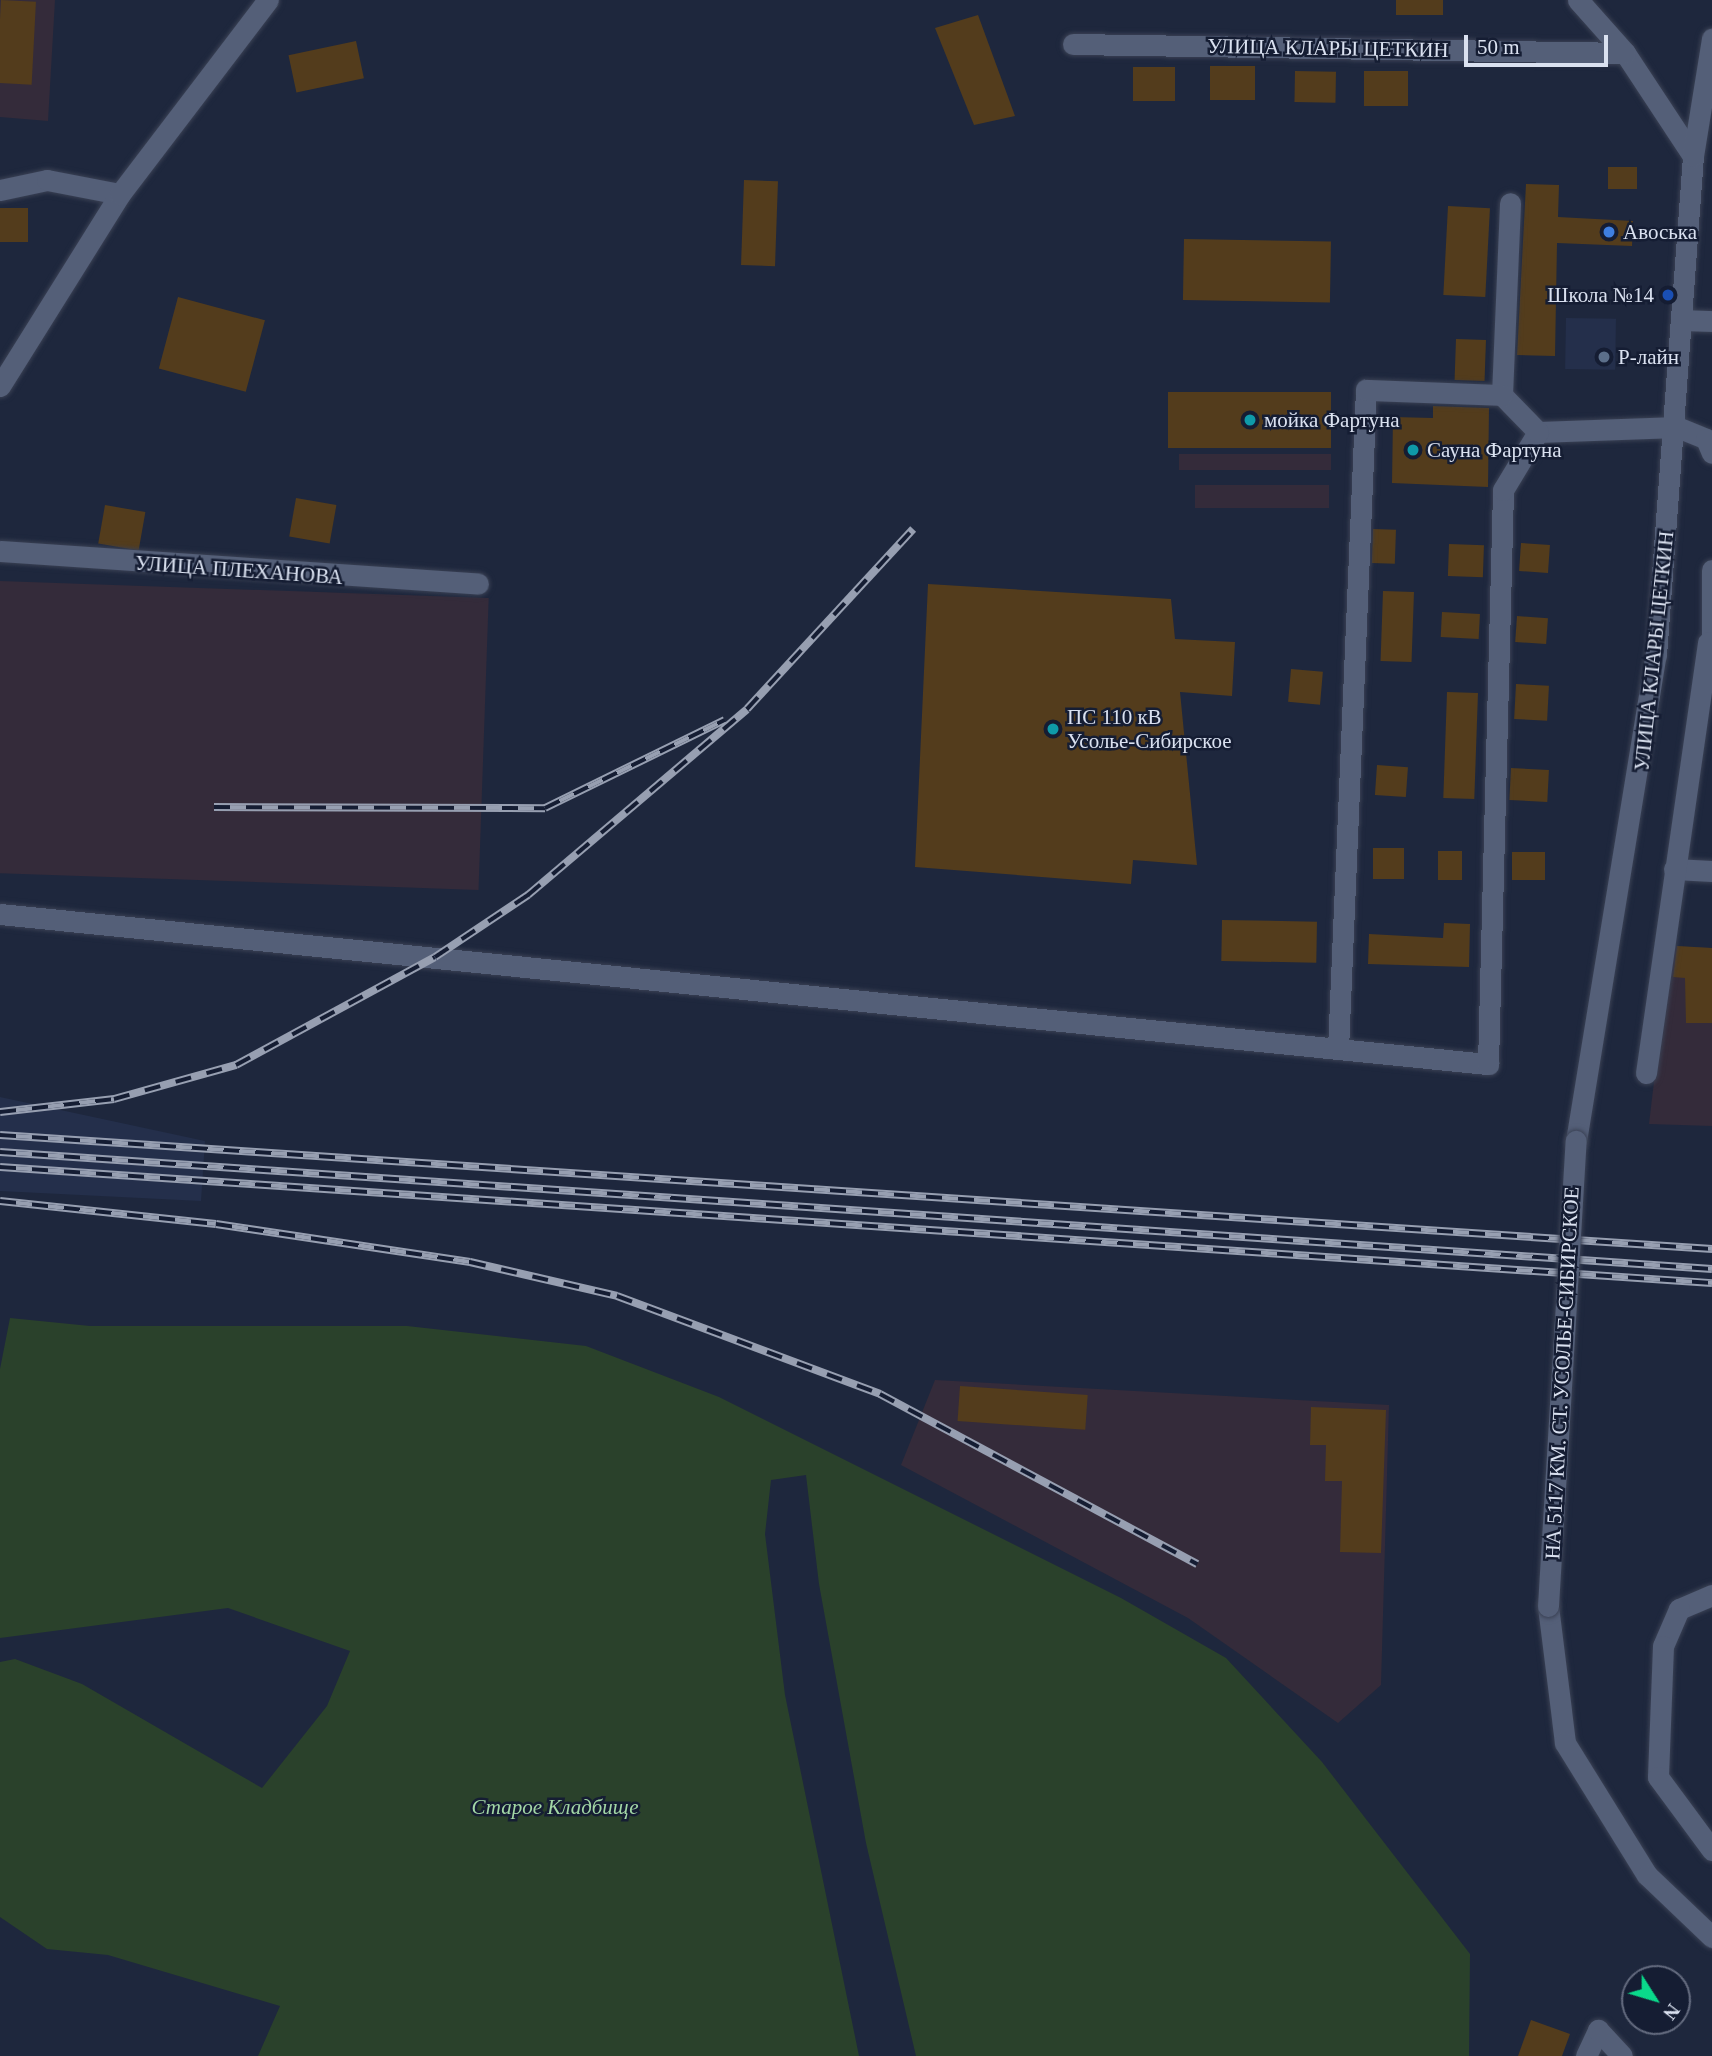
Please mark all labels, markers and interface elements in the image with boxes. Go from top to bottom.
scale bar [1467,21,1610,65]
street label: УЛИЦА КЛАРЫ ЦЕТКИН [1207,33,1449,63]
text: 50 m [1477,35,1520,59]
place label: Авоська [1623,219,1697,245]
marker: Авоська [1601,224,1617,240]
place label: Школа №14 [1547,282,1654,308]
marker: Школа №14 [1660,287,1676,303]
place label: Р-лайн [1618,344,1679,370]
marker: Р-лайн [1596,349,1612,365]
place label: мойка Фартуна [1264,407,1400,433]
marker: мойка Фартуна [1242,412,1258,428]
place label: Сауна Фартуна [1427,437,1562,463]
marker: Сауна Фартуна [1405,442,1421,458]
street label: УЛИЦА КЛАРЫ ЦЕТКИН [1629,530,1679,772]
street label: УЛИЦА ПЛЕХАНОВА [134,550,344,590]
place label: ПС 110 кВ Усолье-Сибирское [1067,704,1231,754]
marker: ПС 110 кВ Усолье-Сибирское [1045,721,1061,737]
street label: НА 5117 КМ. СТ. УСОЛЬЕ-СИБИРСКОЕ [1540,1186,1584,1560]
park label: Старое Кладбище [471,1794,639,1820]
north arrow [1621,1965,1691,2035]
text: N [1659,2000,1684,2024]

